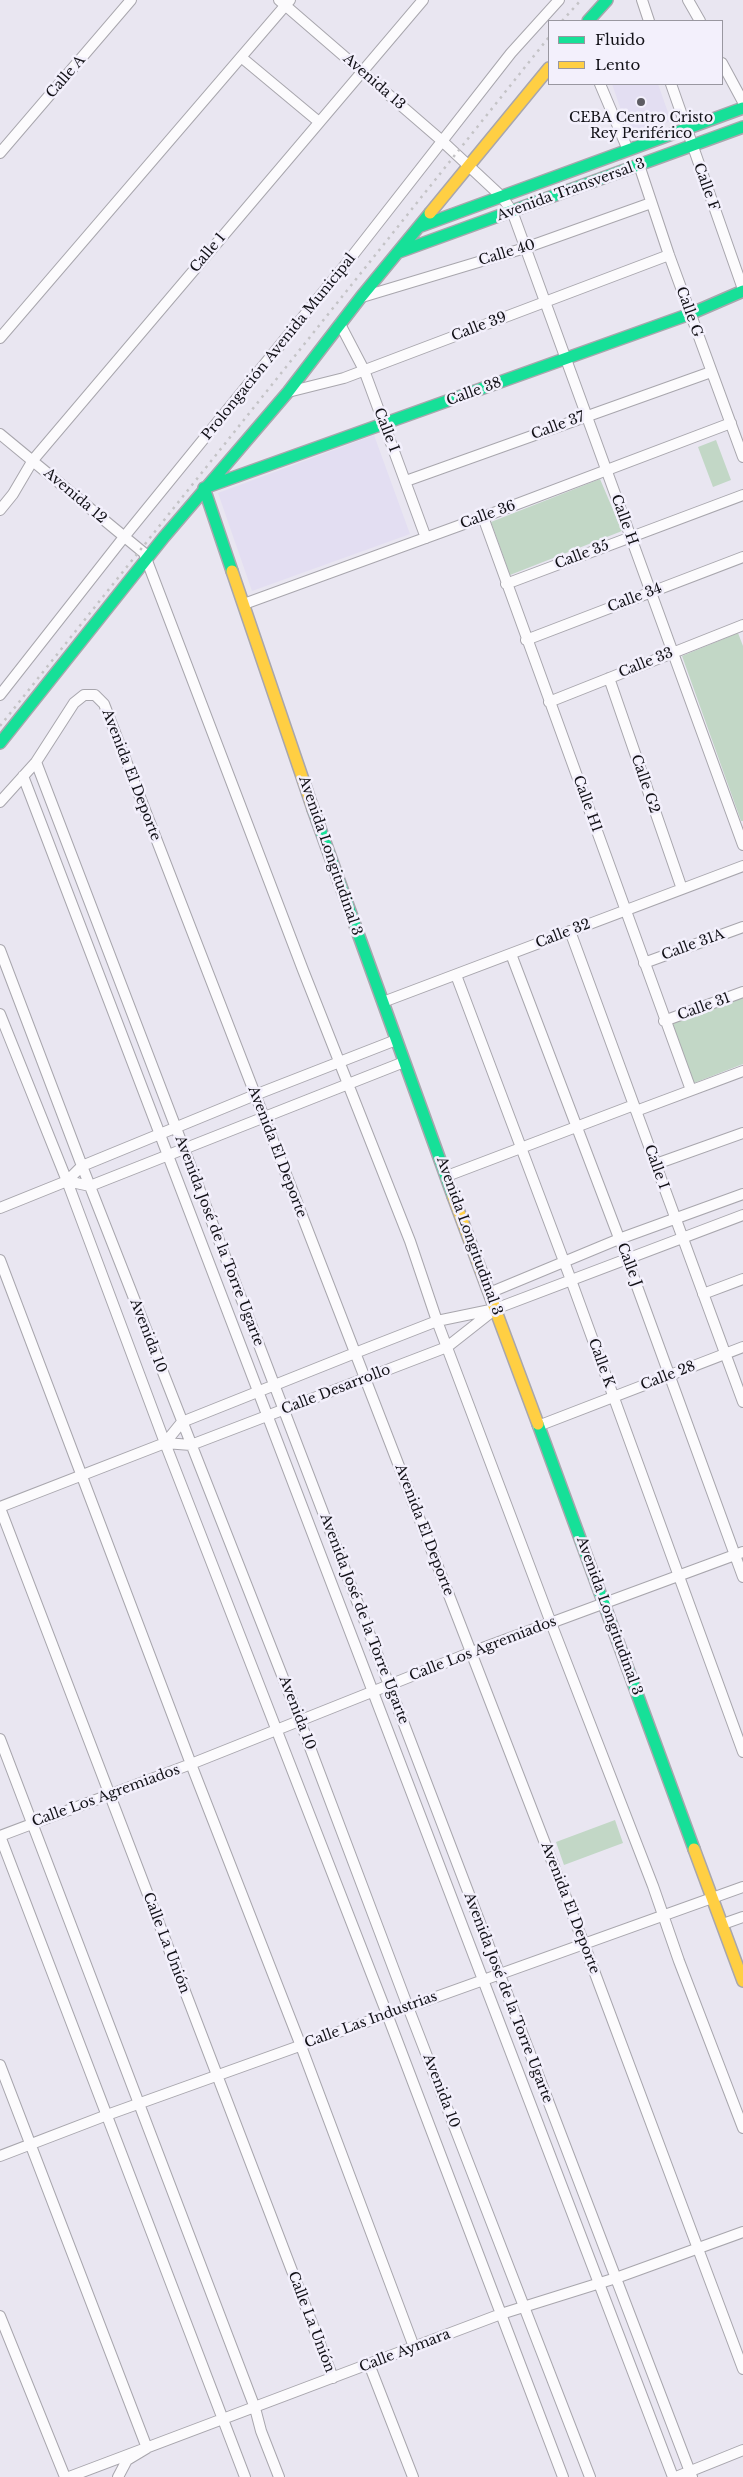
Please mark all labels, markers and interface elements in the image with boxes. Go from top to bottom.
legend [548,20,723,85]
text: Fluido [595,30,645,49]
street label: Avenida 13 [340,50,408,114]
street label: Calle A [43,52,89,102]
text: Lento [595,55,640,74]
marker: CEBA Centro Cristo Rey Periférico [635,96,647,108]
place label: CEBA Centro Cristo Rey Periférico [569,110,713,142]
street label: Avenida Transversal 3 [495,155,647,225]
street label: Calle F [690,161,722,213]
street label: Calle 1 [187,230,229,276]
street label: Calle 40 [477,236,537,270]
street label: Prolongación Avenida Municipal [199,251,359,443]
street label: Calle G [672,285,706,339]
street label: Calle 39 [449,309,509,345]
street label: Calle 38 [444,374,504,410]
street label: Calle I [370,406,402,454]
street label: Calle 37 [529,409,587,443]
street label: Avenida 12 [40,465,110,527]
street label: Calle H [607,492,641,548]
street label: Calle 36 [458,497,518,533]
street label: Calle 35 [553,537,611,573]
street label: Calle 34 [605,580,665,616]
street label: Calle 33 [616,644,676,682]
street label: Avenida El Deporte [98,707,164,843]
street label: Calle G2 [627,752,663,816]
street label: Calle H1 [569,773,605,835]
street label: Avenida Longitudinal 3 [295,774,365,938]
street label: Calle 32 [533,916,593,952]
street label: Calle 31A [659,926,727,964]
street label: Calle 31 [675,990,733,1024]
street label: Avenida El Deporte [244,1084,310,1220]
street label: Avenida José de la Torre Ugarte [171,1133,267,1349]
street label: Calle I [640,1143,672,1191]
street label: Avenida Longitudinal 3 [432,1154,506,1318]
street label: Calle J [613,1241,645,1289]
street label: Avenida 10 [126,1297,170,1375]
street label: Calle K [584,1336,618,1390]
street label: Calle 28 [638,1358,698,1394]
street label: Calle Desarrollo [279,1362,393,1418]
street label: Avenida El Deporte [391,1462,457,1598]
street label: Avenida José de la Torre Ugarte [316,1511,412,1727]
street label: Avenida Longitudinal 3 [572,1534,646,1698]
street label: Calle Los Agremiados [407,1613,559,1685]
street label: Avenida 10 [275,1674,319,1752]
street label: Calle Los Agremiados [30,1761,182,1831]
street label: Avenida El Deporte [537,1840,603,1976]
street label: Calle La Unión [139,1890,193,1996]
street label: Avenida José de la Torre Ugarte [460,1890,556,2106]
street label: Calle Las Industrias [302,1988,440,2052]
street label: Avenida 10 [419,2052,463,2130]
street label: Calle La Unión [284,2269,338,2375]
street label: Calle Aymara [357,2326,453,2376]

